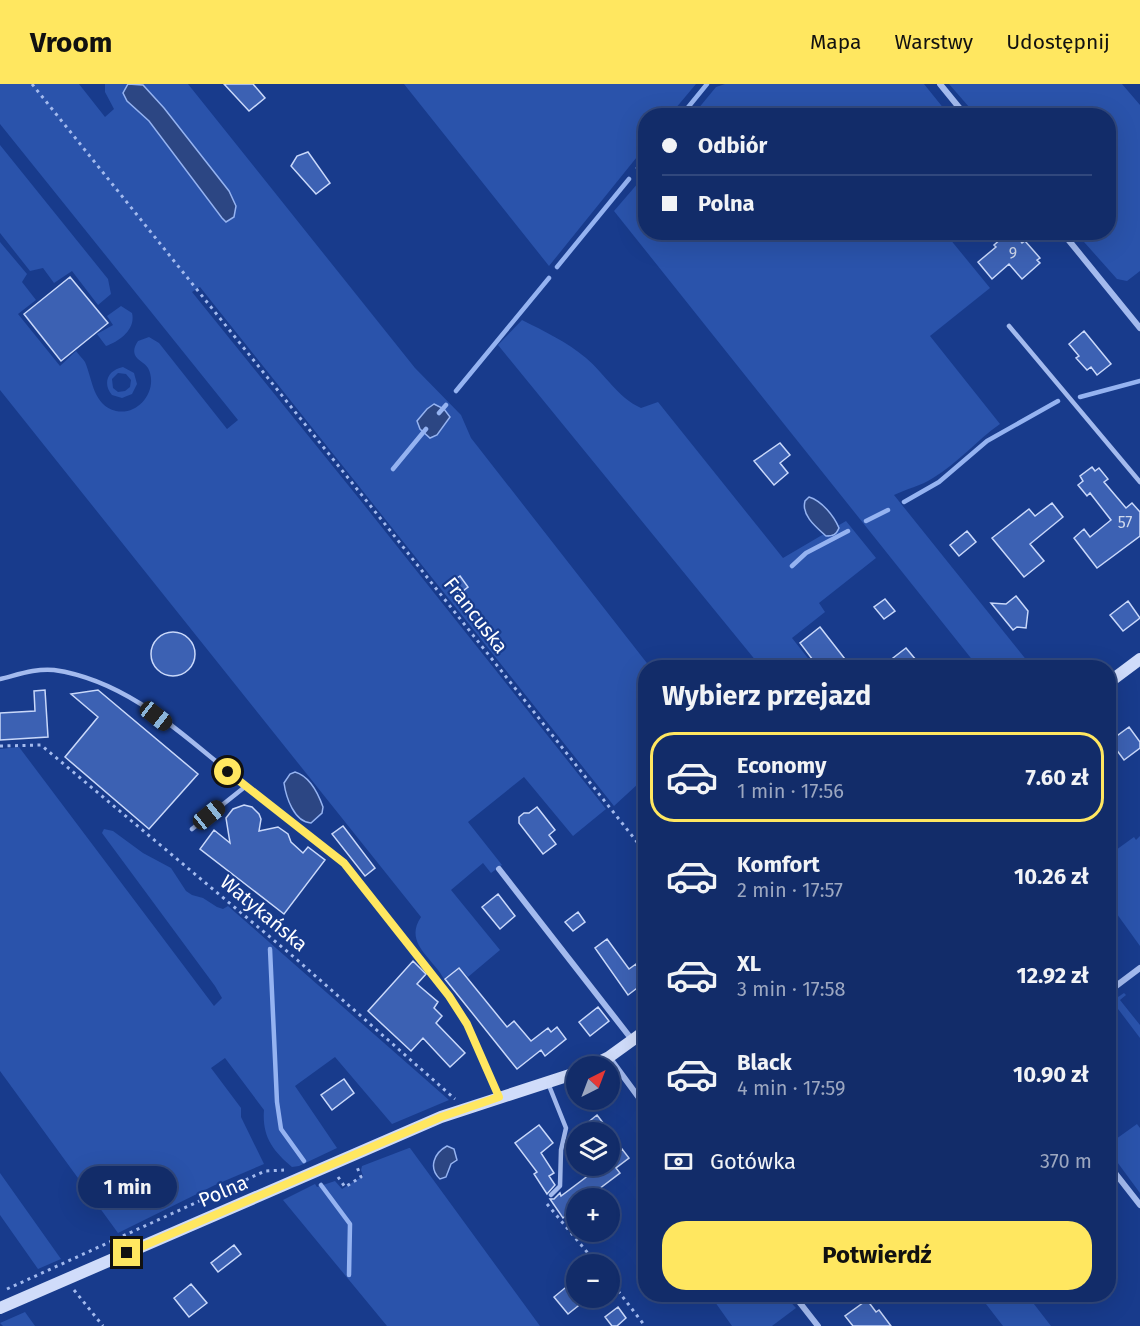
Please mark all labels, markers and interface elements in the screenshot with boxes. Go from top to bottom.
text: Vroom [30,26,112,59]
text: Mapa [810,29,861,55]
text: Warstwy [894,29,973,55]
text: Udostępnij [1006,29,1110,55]
text: Odbiór [698,132,767,159]
text: Polna [698,190,755,217]
house number: 9 [1009,244,1017,263]
house number: 57 [1118,513,1132,532]
street label: Francuska [439,572,513,658]
text: Wybierz przejazd [662,680,871,712]
car [136,698,176,734]
icon: car [665,750,719,804]
text: Economy [737,752,826,779]
route start [214,758,241,785]
text: 7.60 zł [1025,764,1089,791]
text: 1 min · 17:56 [737,779,844,803]
car [189,797,229,833]
icon: car [665,849,719,903]
text: Komfort [737,851,820,878]
text: 10.26 zł [1014,863,1089,890]
street label: Watykańska [216,870,312,956]
text: 2 min · 17:57 [737,878,843,902]
icon: car [665,948,719,1002]
text: XL [737,950,761,977]
text: 12.92 zł [1016,962,1089,989]
text: 3 min · 17:58 [737,977,846,1001]
icon: car [665,1047,719,1101]
text: Black [737,1049,792,1076]
north arrow [566,1056,620,1110]
map controls [566,1056,620,1308]
text: 10.90 zł [1013,1061,1089,1088]
text: 4 min · 17:59 [737,1076,845,1100]
button: layers [566,1122,620,1176]
icon: cash [662,1145,695,1178]
text: Gotówka [710,1148,796,1175]
text: 370 m [1040,1149,1092,1173]
callout: 1 min [78,1166,176,1208]
street label: Polna [195,1170,251,1212]
text: 1 min [103,1175,152,1199]
button: + [566,1188,620,1242]
button: Potwierdź [662,1221,1092,1290]
route end [113,1239,140,1266]
button: − [566,1254,620,1308]

